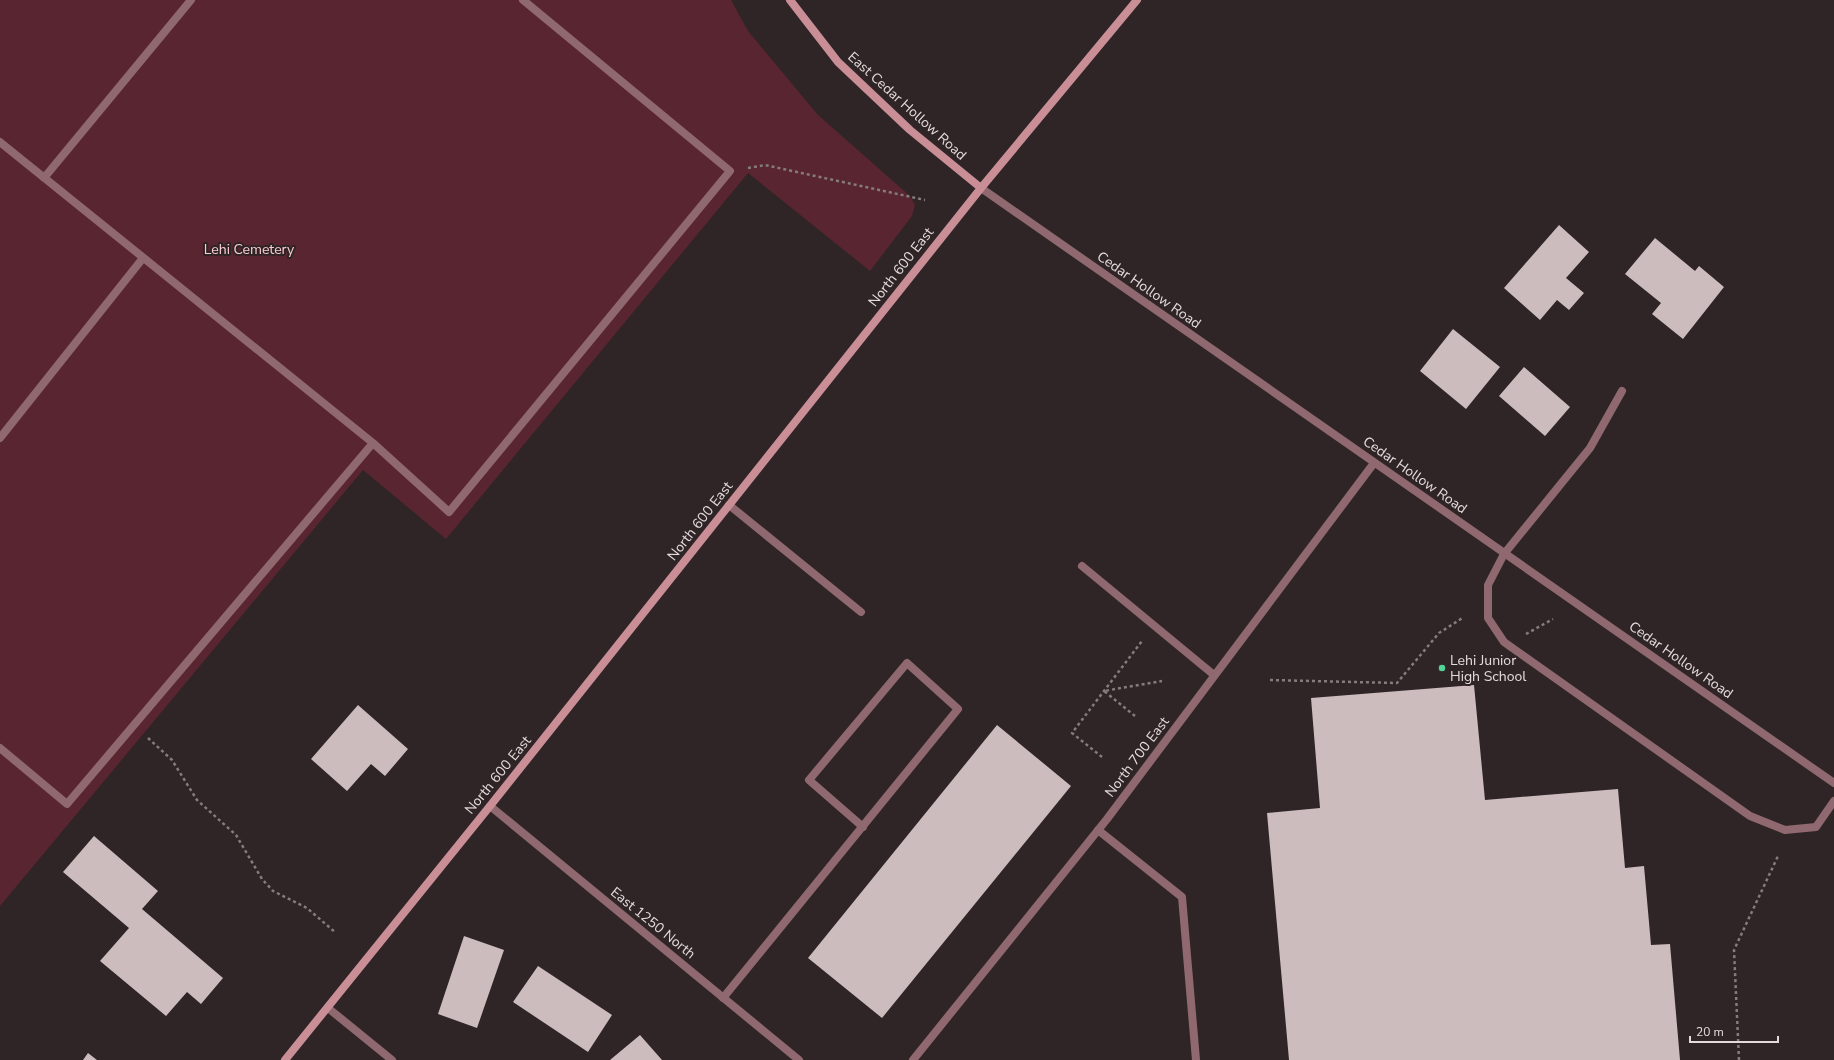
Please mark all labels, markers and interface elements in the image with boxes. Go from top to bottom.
street label: East Cedar Hollow Road [844,48,970,164]
street label: North 600 East [864,223,938,311]
park label: Lehi Cemetery [204,240,295,259]
street label: Cedar Hollow Road [1093,247,1205,333]
street label: Cedar Hollow Road [1359,432,1471,518]
street label: North 600 East [663,477,737,565]
street label: Cedar Hollow Road [1625,617,1737,703]
place label: Lehi Junior High School [1450,651,1527,686]
marker: Lehi Junior High School [1437,663,1447,673]
street label: North 700 East [1101,713,1173,801]
street label: North 600 East [460,732,536,818]
street label: East 1250 North [607,883,699,963]
scale bar [1690,1018,1778,1044]
text: 20 m [1696,1024,1724,1040]

